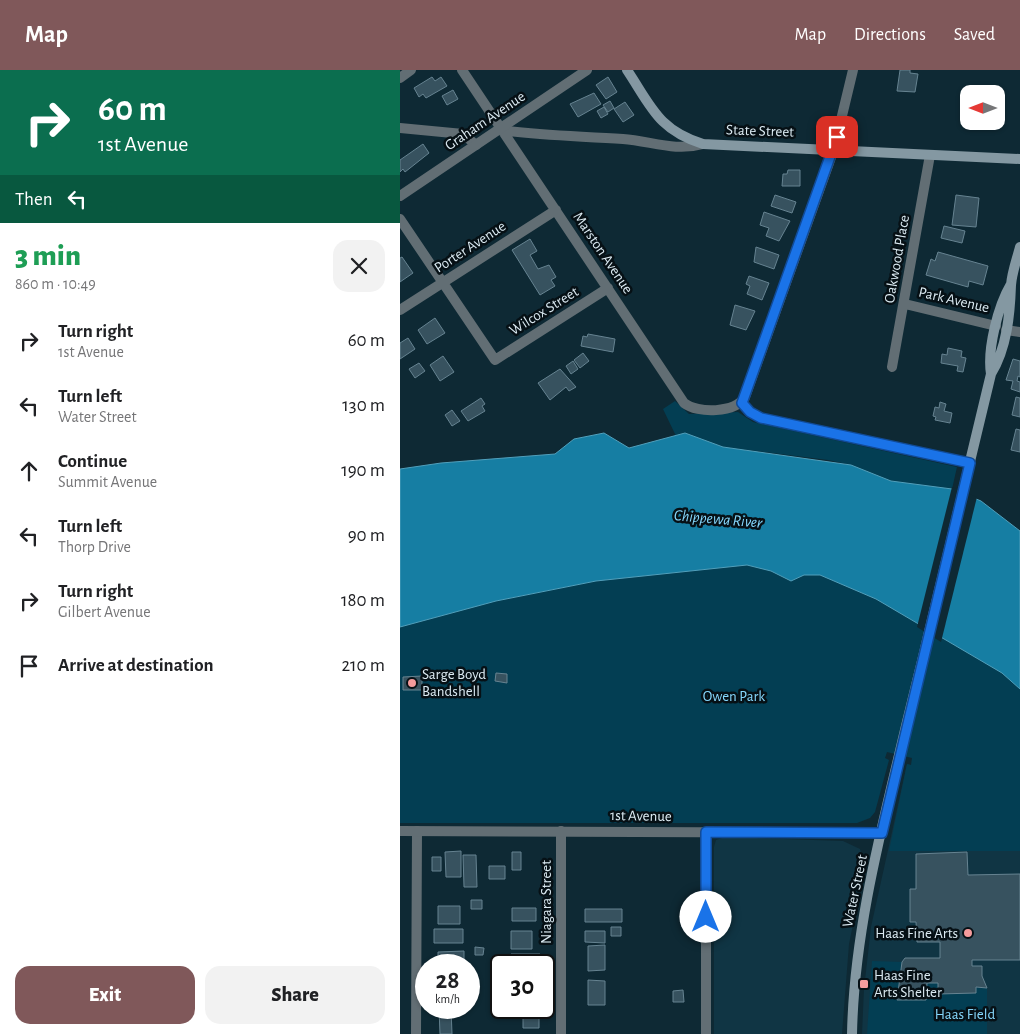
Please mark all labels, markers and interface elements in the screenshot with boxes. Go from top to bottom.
text: Map [25,23,68,47]
text: Map [795,26,826,44]
text: Directions [854,26,926,44]
text: Saved [954,26,995,44]
north arrow [960,85,1005,130]
map controls [960,85,1005,130]
street label: Graham Avenue [442,89,528,153]
icon: right [15,90,80,155]
text: 60 m [98,92,167,127]
pin [816,116,858,158]
street label: State Street [726,122,794,140]
icon: arrive [823,123,851,151]
text: 1st Avenue [98,133,189,155]
icon: left [63,185,91,213]
text: Then [15,190,53,209]
street label: Marston Avenue [570,210,636,296]
street label: Oakwood Place [882,214,912,304]
street label: Porter Avenue [432,218,508,276]
button: close [333,240,385,292]
text: 3 min [15,241,81,271]
text: 860 m · 10:49 [15,276,96,292]
street label: Wilcox Street [507,284,581,338]
street label: Park Avenue [917,285,991,315]
text: Turn right [58,322,133,341]
icon: right [15,327,43,355]
text: 60 m [348,331,385,350]
text: 1st Avenue [58,344,124,360]
text: Turn left [58,387,122,406]
icon: left [15,392,43,420]
text: 130 m [342,396,385,415]
text: Water Street [58,409,137,425]
text: Continue [58,452,127,471]
icon: ahead [15,457,43,485]
text: 190 m [341,461,385,480]
text: Summit Avenue [58,474,157,490]
water label: Chippewa River [673,507,764,532]
text: Turn left [58,517,122,536]
icon: left [15,522,43,550]
text: 90 m [348,526,385,545]
text: Thorp Drive [58,539,131,555]
text: Turn right [58,582,133,601]
icon: right [15,587,43,615]
text: 180 m [341,591,385,610]
text: Gilbert Avenue [58,604,151,620]
icon: arrive [15,652,43,680]
text: Arrive at destination [58,656,214,675]
text: 210 m [341,656,385,675]
place label: Sarge Boyd Bandshell [422,667,486,699]
marker: Sarge Boyd Bandshell [406,677,418,689]
park label: Owen Park [703,689,765,704]
street label: 1st Avenue [610,808,672,824]
street label: Water Street [840,853,870,929]
street label: Niagara Street [539,860,554,944]
position arrow [679,890,731,942]
place label: Haas Fine Arts [875,926,958,941]
marker: Haas Fine Arts [962,927,974,939]
speed limit sign: 30 [490,954,555,1019]
button: Exit [15,966,195,1024]
button: Share [205,966,385,1024]
text: 28 [435,968,460,993]
place label: Haas Fine Arts Shelter [874,968,942,1000]
marker: Haas Fine Arts Shelter [858,978,870,990]
text: km/h [435,993,460,1005]
park label: Haas Field [935,1007,995,1022]

